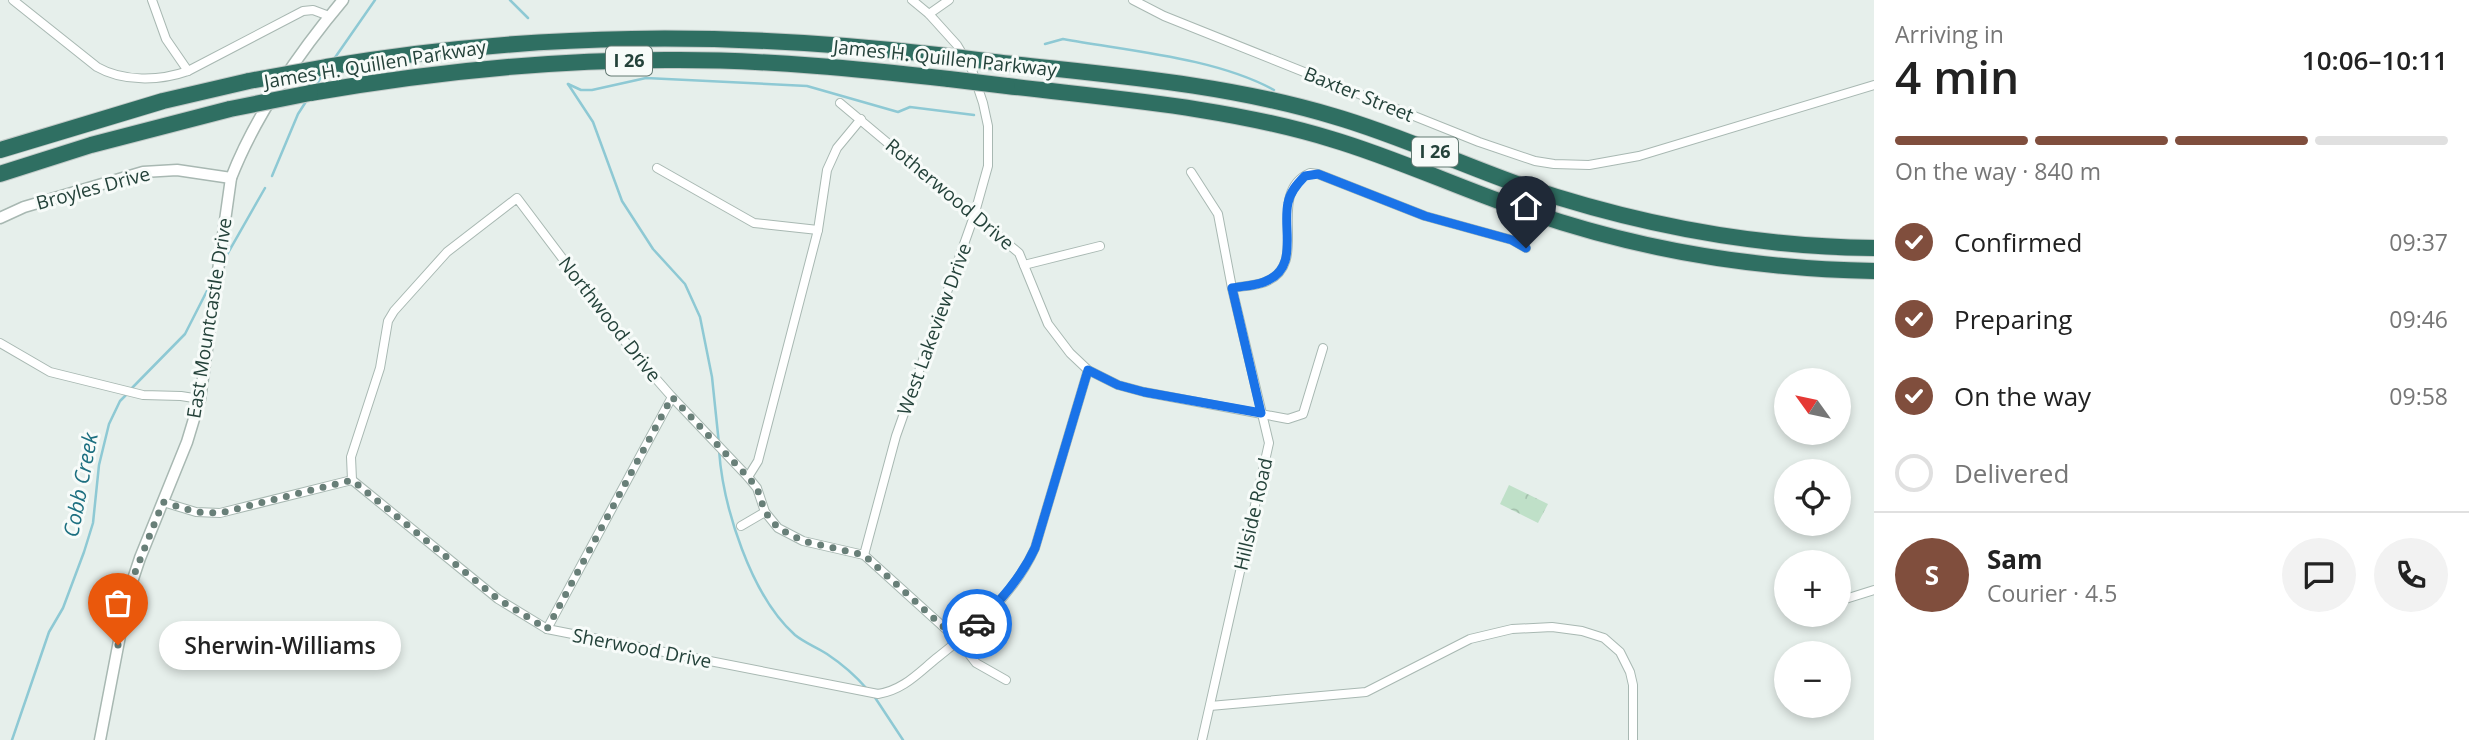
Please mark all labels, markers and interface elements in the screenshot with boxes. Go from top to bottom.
text: Arriving in [1895,18,2004,50]
street label: James H. Quillen Parkway [830,33,1058,83]
street label: James H. Quillen Parkway [260,34,488,95]
text: 10:06–10:11 [2302,42,2448,78]
text: 4 min [1895,45,2019,107]
road number: I 26 [606,46,652,76]
street label: Baxter Street [1300,60,1418,128]
street label: Rotherwood Drive [880,132,1020,256]
road number: I 26 [1412,138,1458,167]
text: On the way · 840 m [1895,155,2101,187]
street label: Broyles Drive [33,160,153,216]
pin [1496,176,1556,248]
icon: home [1507,187,1545,225]
street label: East Mountcastle Drive [180,216,238,420]
icon: check [1895,223,1933,261]
text: Confirmed [1954,224,2082,260]
text: 09:37 [2389,226,2448,258]
street label: West Lakeview Drive [891,239,977,419]
street label: Northwood Drive [553,251,667,387]
icon: check [1895,300,1933,338]
text: Preparing [1954,301,2072,337]
text: 09:46 [2389,303,2448,335]
north arrow [1774,368,1852,444]
map controls [1774,368,1851,718]
icon: check [1895,377,1933,415]
text: On the way [1954,378,2091,414]
text: 09:58 [2389,380,2448,412]
water label: Cobb Creek [56,430,104,539]
street label: Hillside Road [1227,455,1279,573]
text: Delivered [1954,455,2069,491]
button: locate [1774,459,1851,536]
button: chat [2282,538,2356,612]
button: phone [2374,538,2448,612]
text: Sam [1987,541,2043,577]
button: + [1774,550,1851,627]
text: S [1925,557,1939,593]
pin [88,573,148,645]
text: Courier · 4.5 [1987,577,2117,609]
icon: bag [99,584,137,622]
courier [942,589,1012,659]
icon: car [958,605,996,643]
callout: Sherwin-Williams [160,620,402,670]
street label: Sherwood Drive [570,622,714,674]
text: Sherwin-Williams [184,629,376,661]
button: − [1774,641,1851,718]

